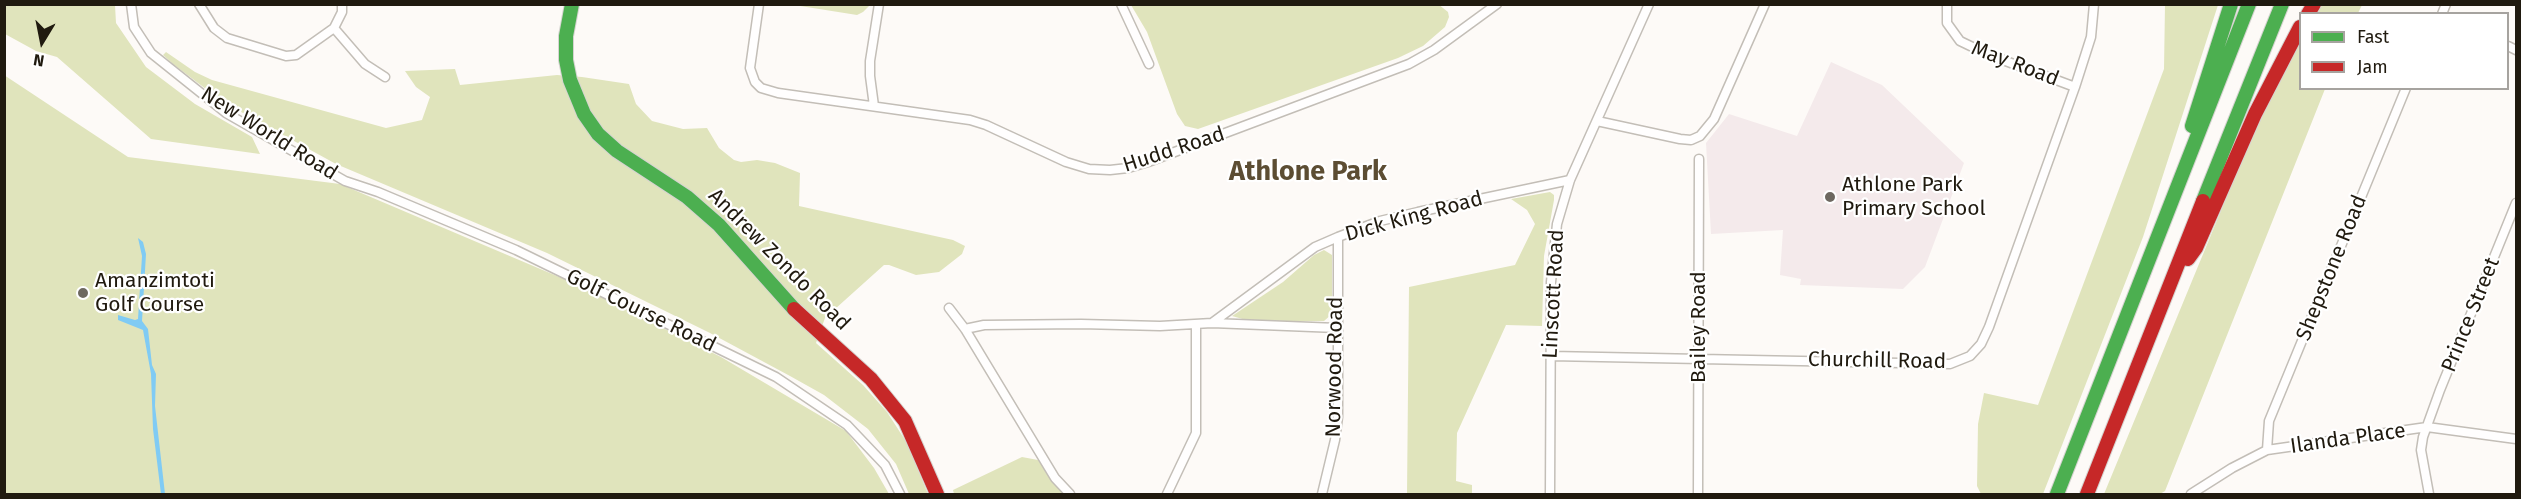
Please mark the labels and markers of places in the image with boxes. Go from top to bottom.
place label: Athlone Park Primary School [1842,172,1986,222]
marker: Athlone Park Primary School [1823,190,1837,204]
place label: Amanzimtoti Golf Course [95,268,215,318]
marker: Amanzimtoti Golf Course [76,286,90,300]

